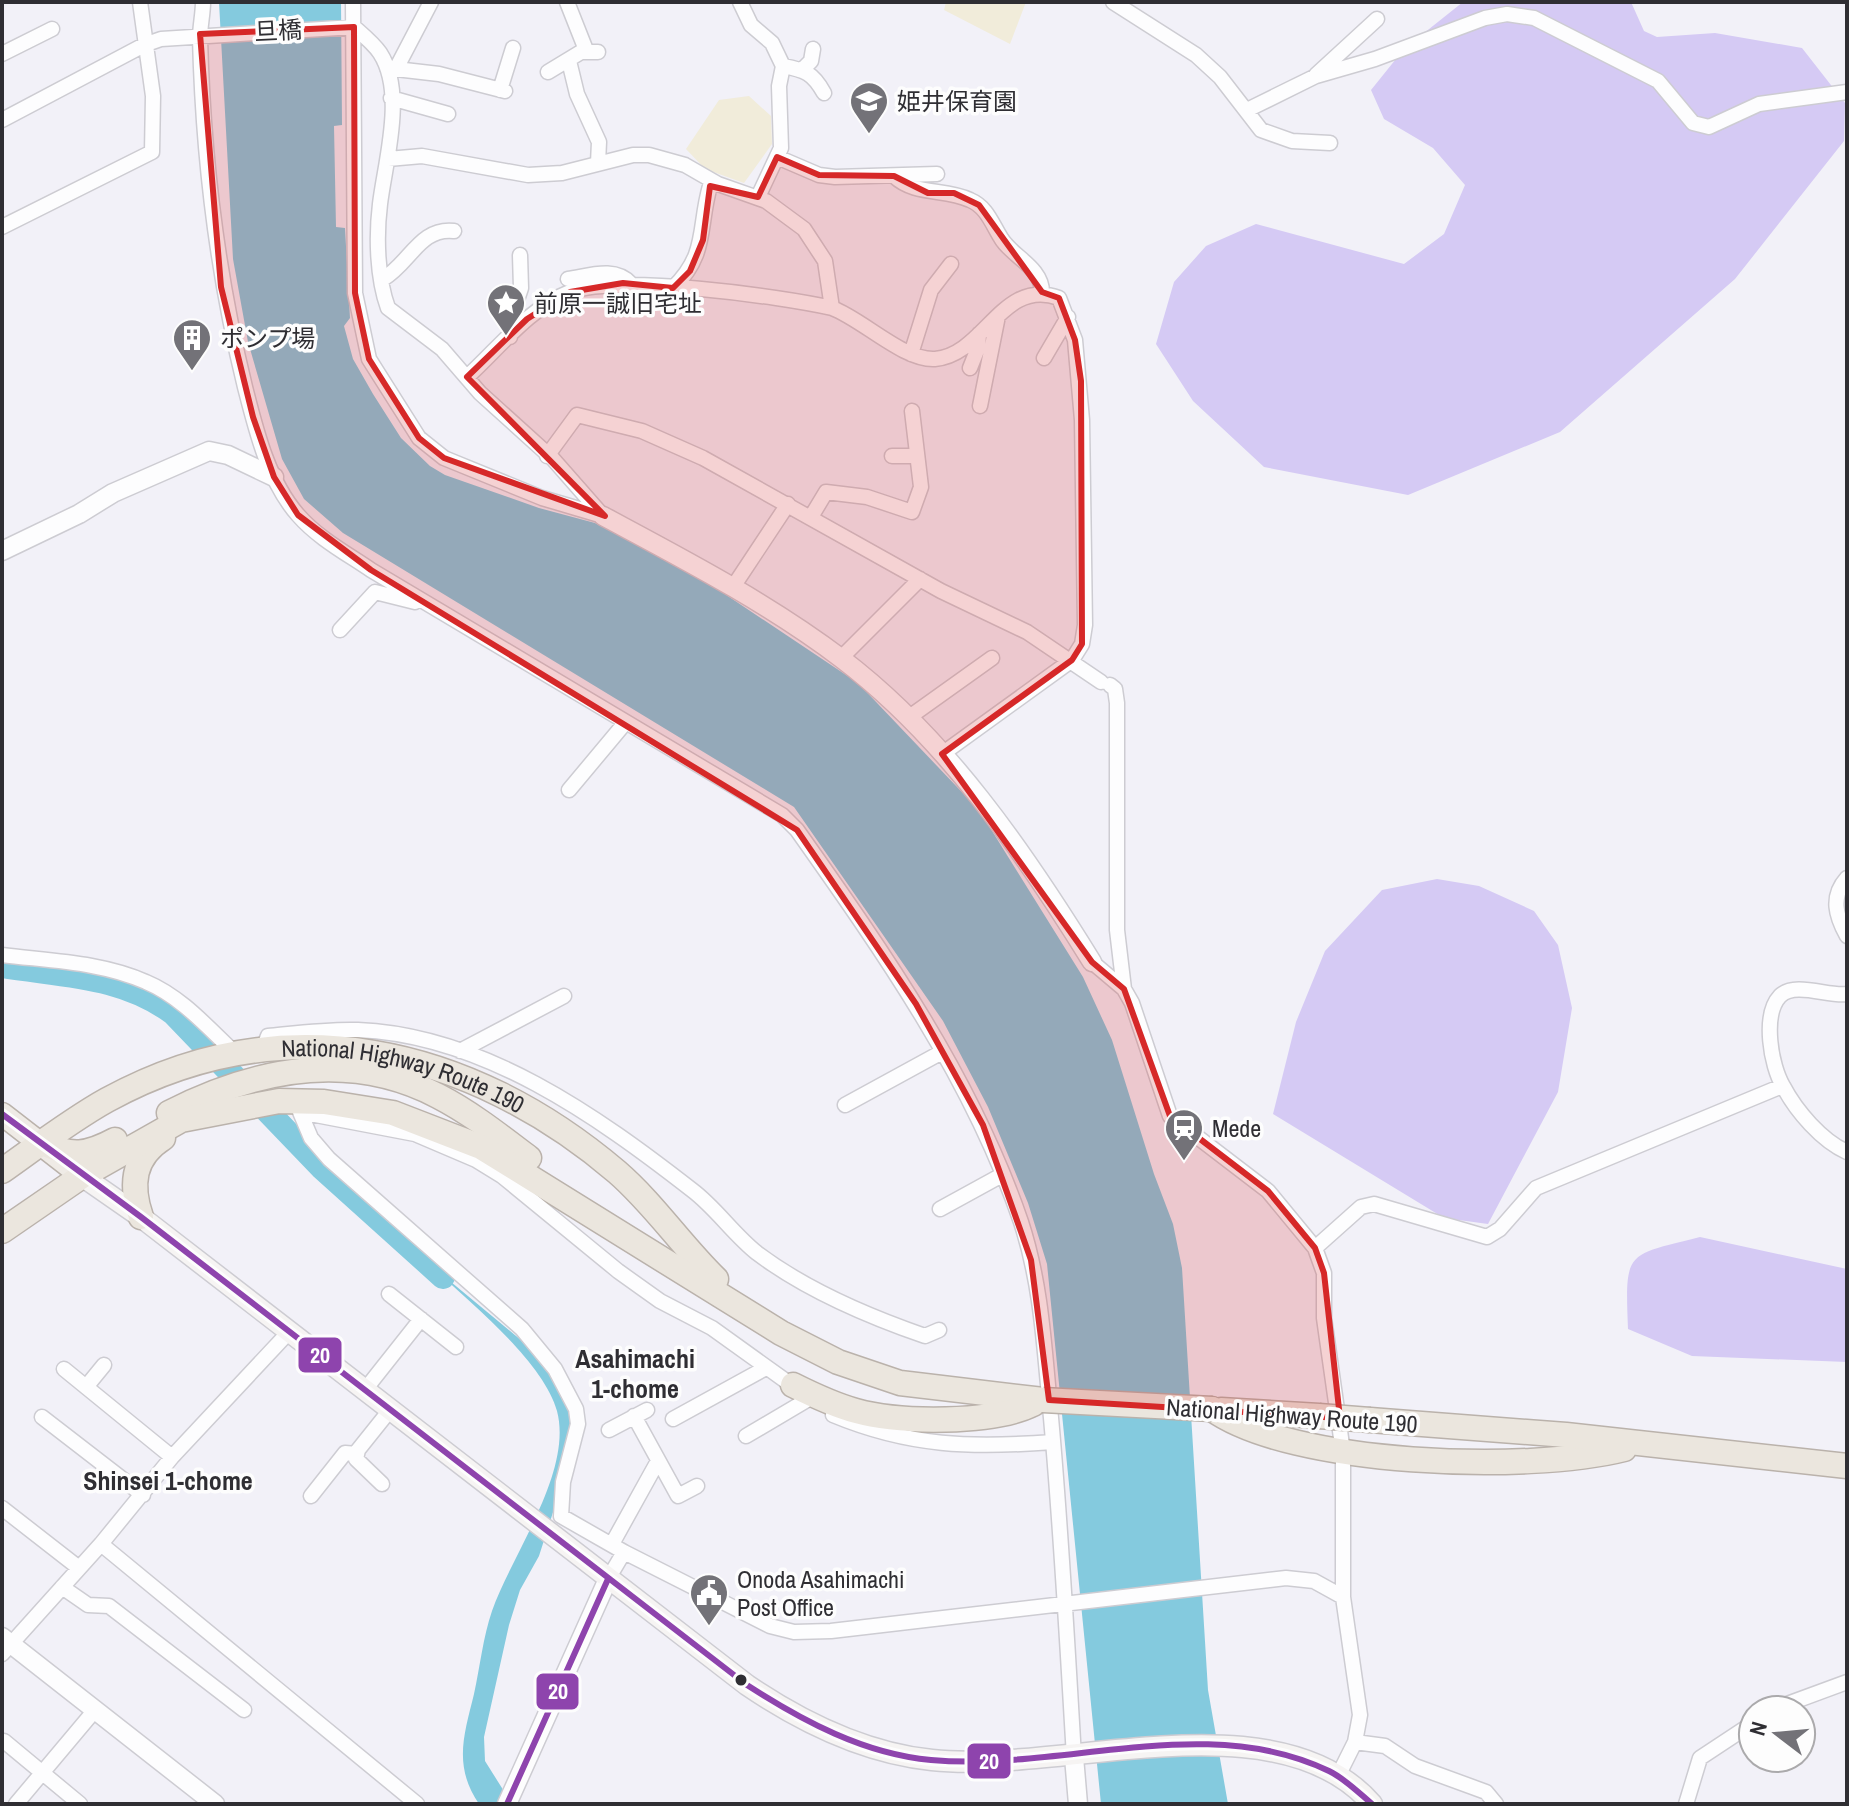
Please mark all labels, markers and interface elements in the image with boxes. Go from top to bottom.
street label: 旦橋 [253,13,303,47]
school or university icon: 姫井保育園 [848,80,890,135]
place label: 姫井保育園 [897,85,1017,117]
place icon: 前原一誠旧宅址 [485,282,527,337]
place label: 前原一誠旧宅址 [534,287,702,319]
building icon: ポンプ場 [171,317,213,372]
place label: ポンプ場 [220,322,315,354]
street label: National Highway Route 190 [280,1031,530,1120]
station icon: Mede [1163,1107,1205,1162]
place label: Mede [1212,1112,1261,1144]
line badge: 20 [297,1336,343,1374]
text: 20 [310,1340,330,1370]
district label: Asahimachi 1-chome [575,1341,695,1406]
street label: National Highway Route 190 [1165,1390,1419,1440]
district label: Shinsei 1-chome [83,1463,253,1498]
place label: Onoda Asahimachi Post Office [737,1563,904,1623]
public building icon: Onoda Asahimachi Post Office [688,1572,730,1627]
line badge: 20 [535,1672,580,1711]
unlabelled marker [733,1672,749,1688]
text: 20 [548,1676,568,1706]
north arrow [1737,1694,1817,1774]
text: N [1742,1718,1774,1739]
line badge: 20 [966,1742,1012,1780]
text: 20 [979,1746,999,1776]

